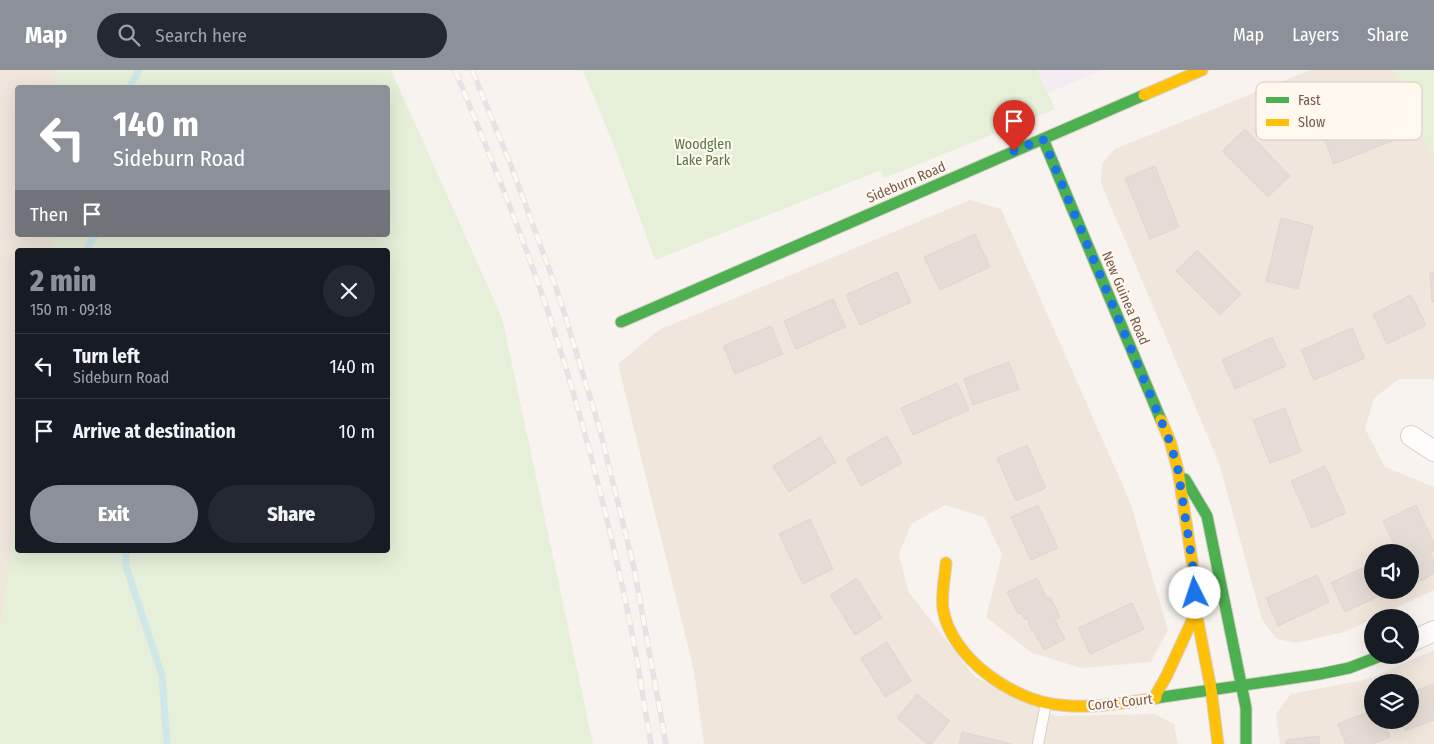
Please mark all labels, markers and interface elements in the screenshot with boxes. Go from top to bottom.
search box [97,13,447,58]
text: Map [25,21,67,49]
icon: search [115,21,143,49]
text: Search here [155,24,247,47]
text: Map [1233,24,1264,46]
text: Layers [1292,24,1339,46]
text: Share [1367,24,1409,46]
legend [1256,82,1422,140]
text: Fast [1298,92,1321,109]
pin [993,100,1035,151]
text: 140 m [113,103,199,145]
icon: left [30,105,95,170]
icon: arrive [1000,107,1028,135]
text: Slow [1298,114,1325,131]
park label: Woodglen Lake Park [674,136,732,169]
text: Sideburn Road [113,145,245,172]
street label: Sideburn Road [864,158,948,207]
icon: arrive [78,200,106,228]
text: Then [30,203,68,226]
street label: New Guinea Road [1098,249,1153,348]
text: 2 min [30,263,96,299]
button: close [323,265,375,317]
text: 150 m · 09:18 [30,300,112,319]
text: Turn left [73,345,140,368]
icon: left [30,352,58,380]
text: 140 m [329,355,375,378]
text: Sideburn Road [73,368,169,387]
icon: arrive [30,417,58,445]
text: Arrive at destination [73,420,236,443]
text: 10 m [339,420,375,443]
button: Exit [30,485,198,543]
button: Share [208,485,375,543]
map controls [1364,544,1419,729]
button: sound [1364,544,1419,599]
position arrow [1168,566,1220,618]
button: search [1364,609,1419,664]
button: layers [1364,674,1419,729]
street label: Corot Court [1087,691,1154,714]

